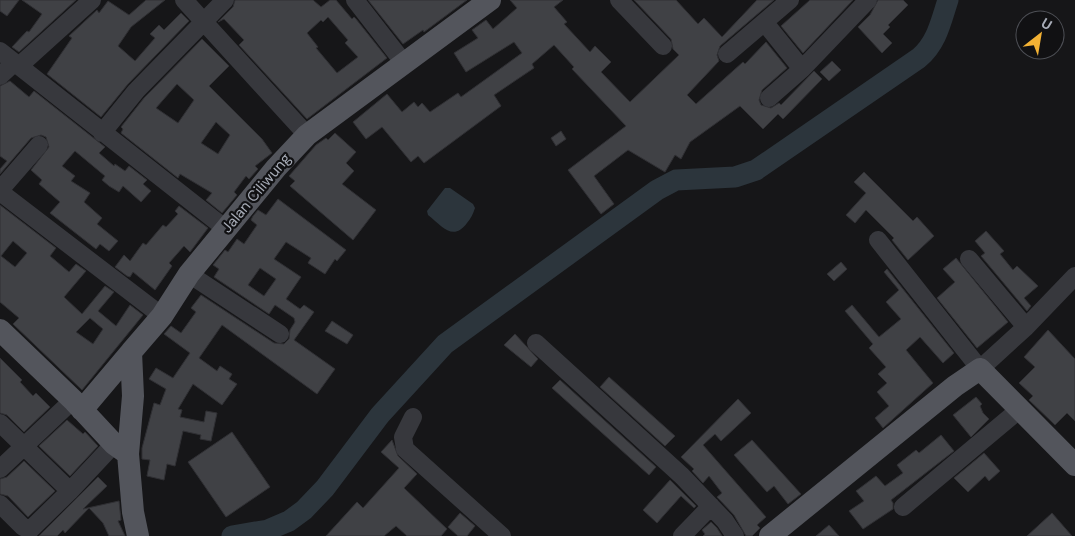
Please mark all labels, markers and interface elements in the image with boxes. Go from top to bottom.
north arrow [1015,10,1065,60]
text: U [1038,14,1055,34]
street label: Jalan Ciliwung [217,149,295,237]

